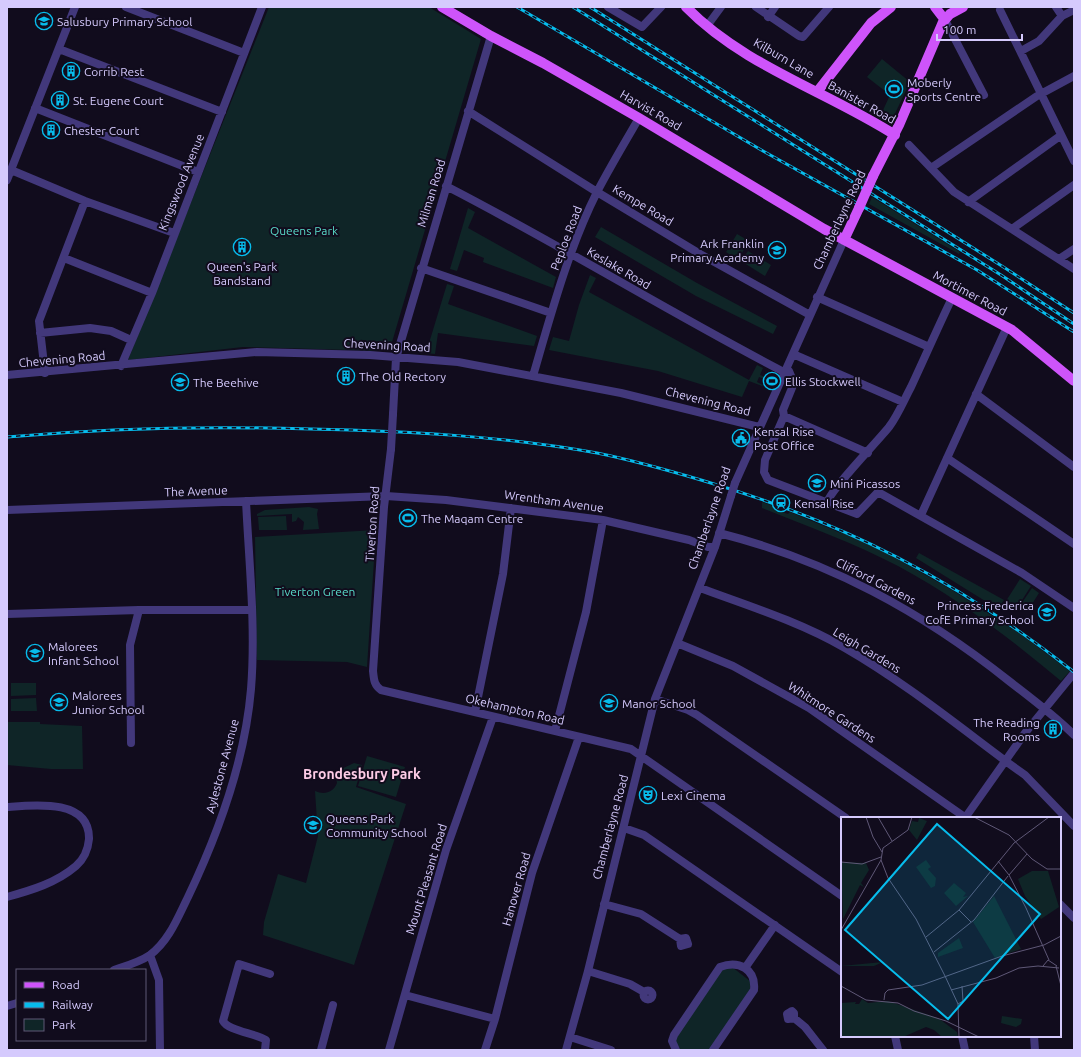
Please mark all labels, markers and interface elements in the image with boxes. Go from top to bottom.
school or university icon: Salusbury Primary School [34,11,54,31]
place label: Salusbury Primary School [57,15,192,28]
scale bar [937,16,1022,42]
text: 100 m [943,23,976,36]
street label: Kilburn Lane [752,36,816,80]
building icon: Corrib Rest [61,61,81,81]
place label: Corrib Rest [84,65,144,78]
place label: Moberly Sports Centre [907,76,981,103]
street label: Banister Road [826,78,898,126]
sports icon: Moberly Sports Centre [884,79,904,99]
street label: Harvist Road [618,87,684,133]
building icon: St. Eugene Court [50,90,70,110]
place label: St. Eugene Court [73,94,164,107]
building icon: Chester Court [41,120,61,140]
place label: Chester Court [64,124,139,137]
street label: Kingswood Avenue [156,132,206,232]
street label: Milman Road [415,157,447,229]
street label: Chamberlayne Road [810,168,868,272]
street label: Kempe Road [610,182,676,228]
street label: Peploe Road [548,204,584,272]
park label: Queens Park [270,224,338,237]
building icon: Queen's Park Bandstand [232,237,252,257]
place label: Ark Franklin Primary Academy [670,237,764,264]
school or university icon: Ark Franklin Primary Academy [767,240,787,260]
street label: Keslake Road [585,245,653,291]
place label: Queen's Park Bandstand [207,260,277,287]
street label: Mortimer Road [931,268,1009,318]
street label: Chevening Road [343,336,431,354]
street label: Chevening Road [18,349,106,369]
building icon: The Old Rectory [336,366,356,386]
place label: The Old Rectory [359,370,446,383]
sports icon: Ellis Stockwell [762,371,782,391]
school or university icon: The Beehive [170,372,190,392]
place label: Ellis Stockwell [785,375,861,388]
place label: The Beehive [193,376,259,389]
street label: Chevening Road [664,384,752,418]
place label: Kensal Rise Post Office [754,425,814,452]
public building icon: Kensal Rise Post Office [731,428,751,448]
street label: Chamberlayne Road [685,465,733,571]
school or university icon: Mini Picassos [807,473,827,493]
place label: Mini Picassos [830,477,900,490]
street label: The Avenue [164,483,228,499]
street label: Tiverton Road [363,486,381,562]
street label: Wrentham Avenue [503,488,605,514]
station icon: Kensal Rise [771,493,791,513]
place label: Kensal Rise [794,497,854,510]
sports icon: The Maqam Centre [398,508,418,528]
place label: The Maqam Centre [421,512,523,525]
street label: Clifford Gardens [834,555,918,607]
park label: Tiverton Green [275,585,355,598]
place label: Princess Frederica CofE Primary School [925,599,1034,626]
school or university icon: Princess Frederica CofE Primary School [1037,602,1057,622]
street label: Leigh Gardens [831,625,903,675]
place label: Malorees Infant School [48,640,119,667]
school or university icon: Malorees Infant School [25,643,45,663]
street label: Whitmore Gardens [786,679,878,745]
place label: Malorees Junior School [72,689,145,716]
street label: Okehampton Road [464,691,566,727]
school or university icon: Malorees Junior School [49,692,69,712]
school or university icon: Manor School [599,693,619,713]
place label: Manor School [622,697,696,710]
place label: The Reading Rooms [973,716,1040,743]
street label: Aylestone Avenue [203,718,241,814]
building icon: The Reading Rooms [1043,719,1063,739]
district label: Brondesbury Park [303,766,421,782]
street label: Chamberlayne Road [590,773,630,881]
theatre icon: Lexi Cinema [638,785,658,805]
place label: Lexi Cinema [661,789,726,802]
place label: Queens Park Community School [326,812,427,839]
school or university icon: Queens Park Community School [303,815,323,835]
inset map [841,817,1061,1037]
street label: Mount Pleasant Road [403,822,449,936]
street label: Hanover Road [499,851,533,927]
legend [16,969,146,1041]
text: Road [52,978,80,991]
text: Railway [52,998,93,1011]
text: Park [52,1018,76,1031]

